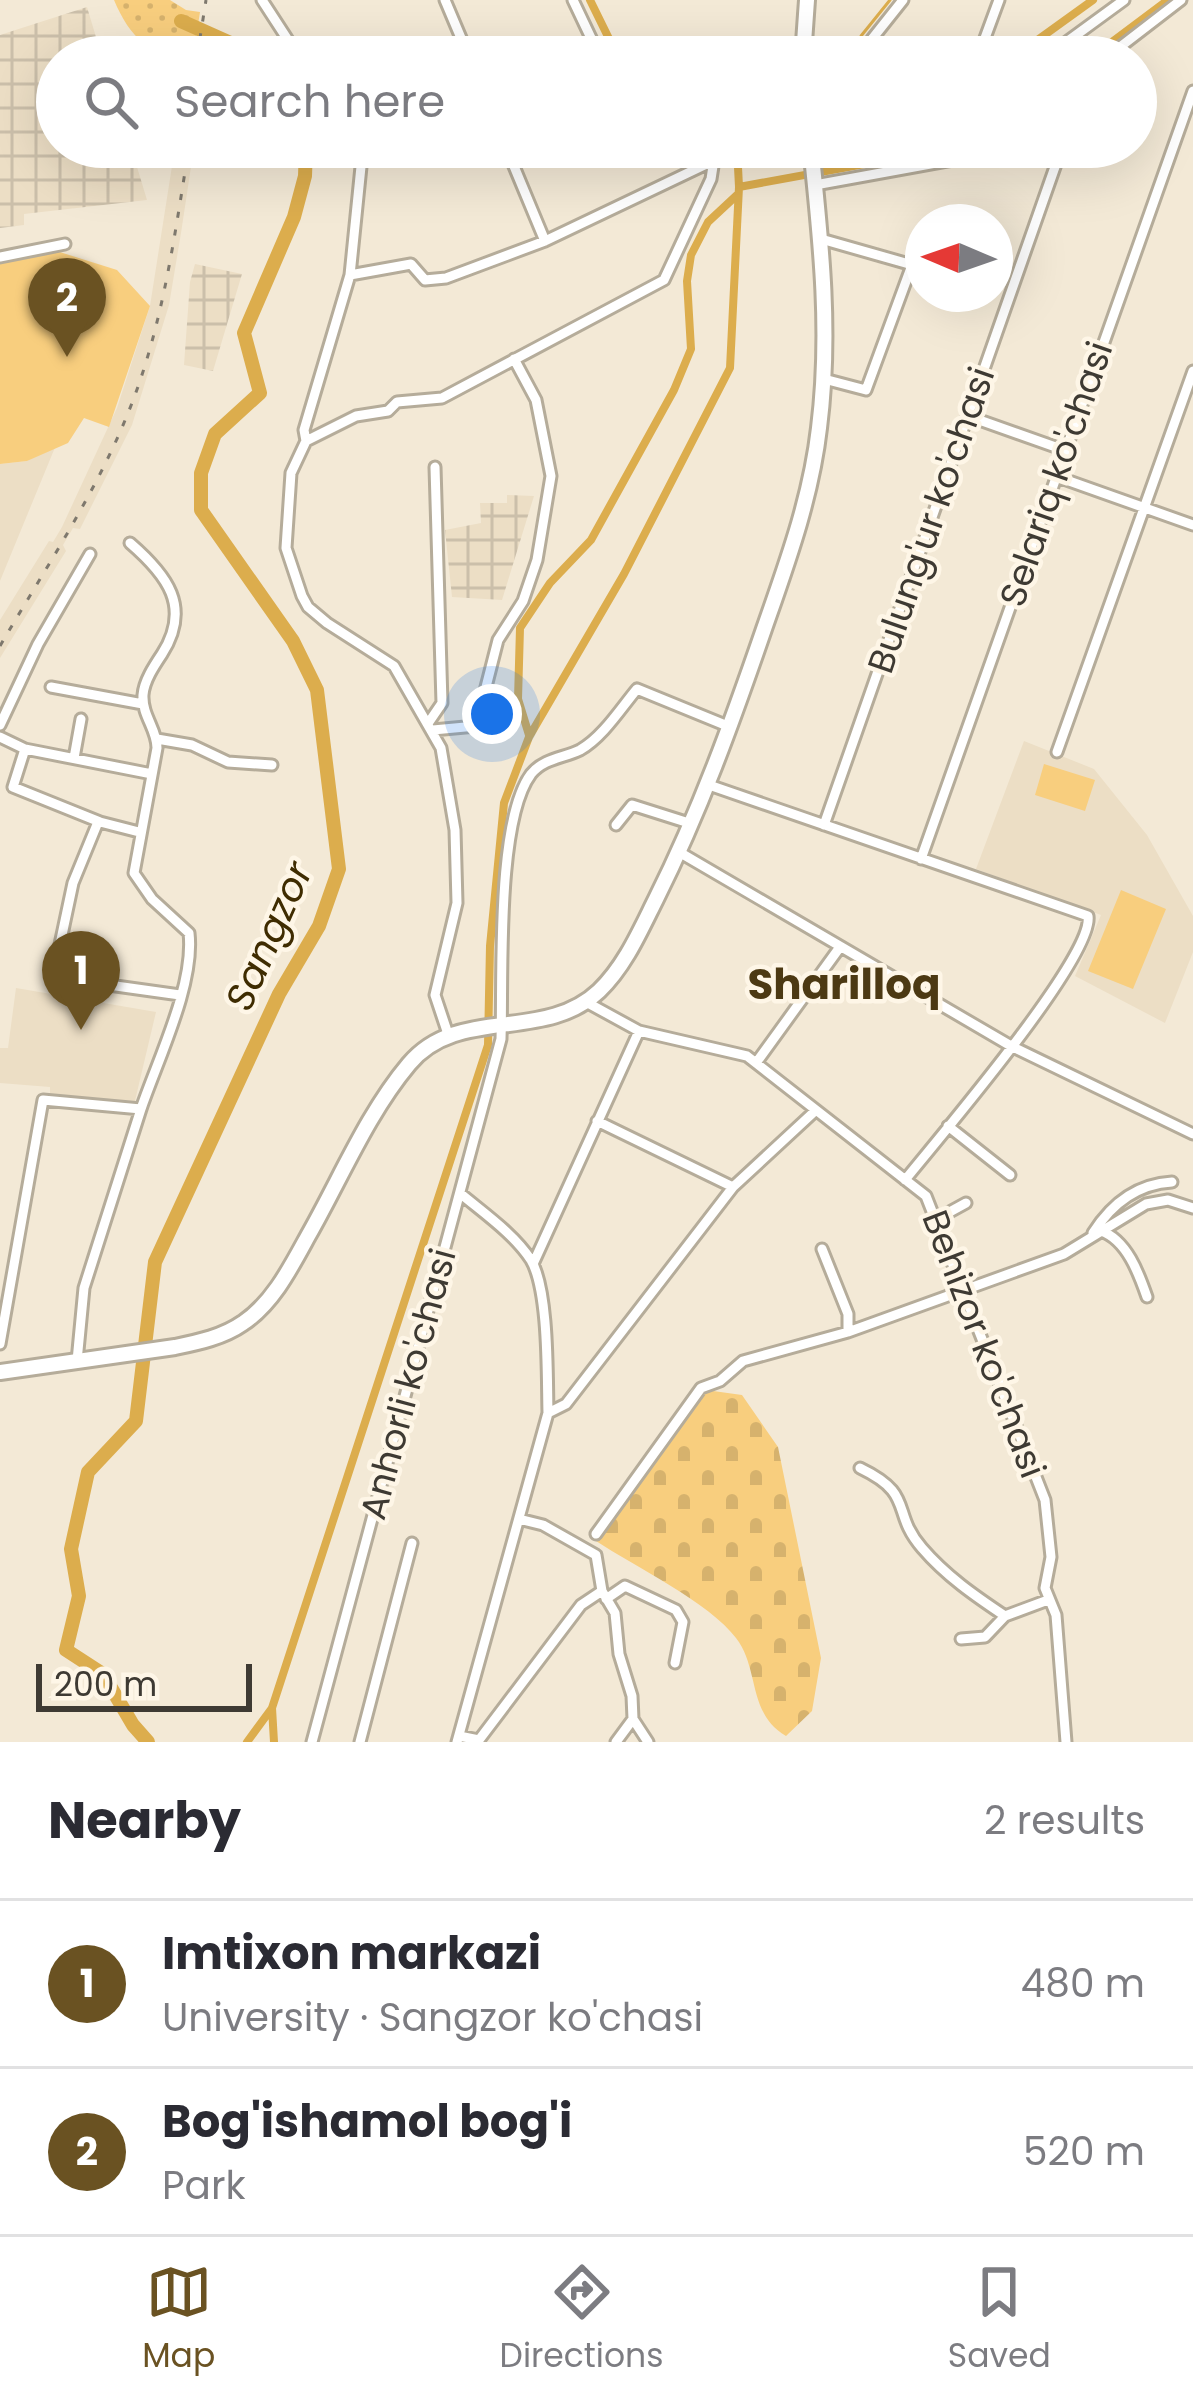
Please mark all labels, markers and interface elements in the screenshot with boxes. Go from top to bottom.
search box [36,36,1157,168]
icon: search [78,69,144,135]
text: Search here [174,70,445,133]
north arrow [905,204,1013,312]
pin: 2 [28,258,106,357]
street label: Selariq ko'chasi [987,335,1125,613]
street label: Bulung'ur ko'chasi [855,360,1007,680]
your location [462,684,522,744]
water label: Sangzor [212,851,327,1019]
pin: 1 [42,931,120,1030]
district label: Sharilloq [747,955,941,1014]
street label: Behizor ko'chasi [909,1203,1059,1485]
street label: Anhorli ko'chasi [347,1243,469,1525]
scale bar [36,1658,252,1711]
text: 200 m [54,1661,157,1708]
text: Nearby [48,1784,241,1856]
text: 2 results [984,1793,1145,1848]
text: Imtixon markazi [162,1922,541,1985]
text: 1 [80,1956,94,2011]
text: 480 m [1021,1956,1145,2011]
text: University · Sangzor ko'chasi [162,1990,703,2045]
text: Bog'ishamol bog'i [162,2090,572,2153]
text: 2 [76,2124,98,2179]
text: 520 m [1023,2124,1145,2179]
text: Park [162,2158,246,2213]
tab: Map [142,2259,215,2381]
tab: Directions [500,2259,663,2381]
tab: Saved [948,2259,1051,2381]

